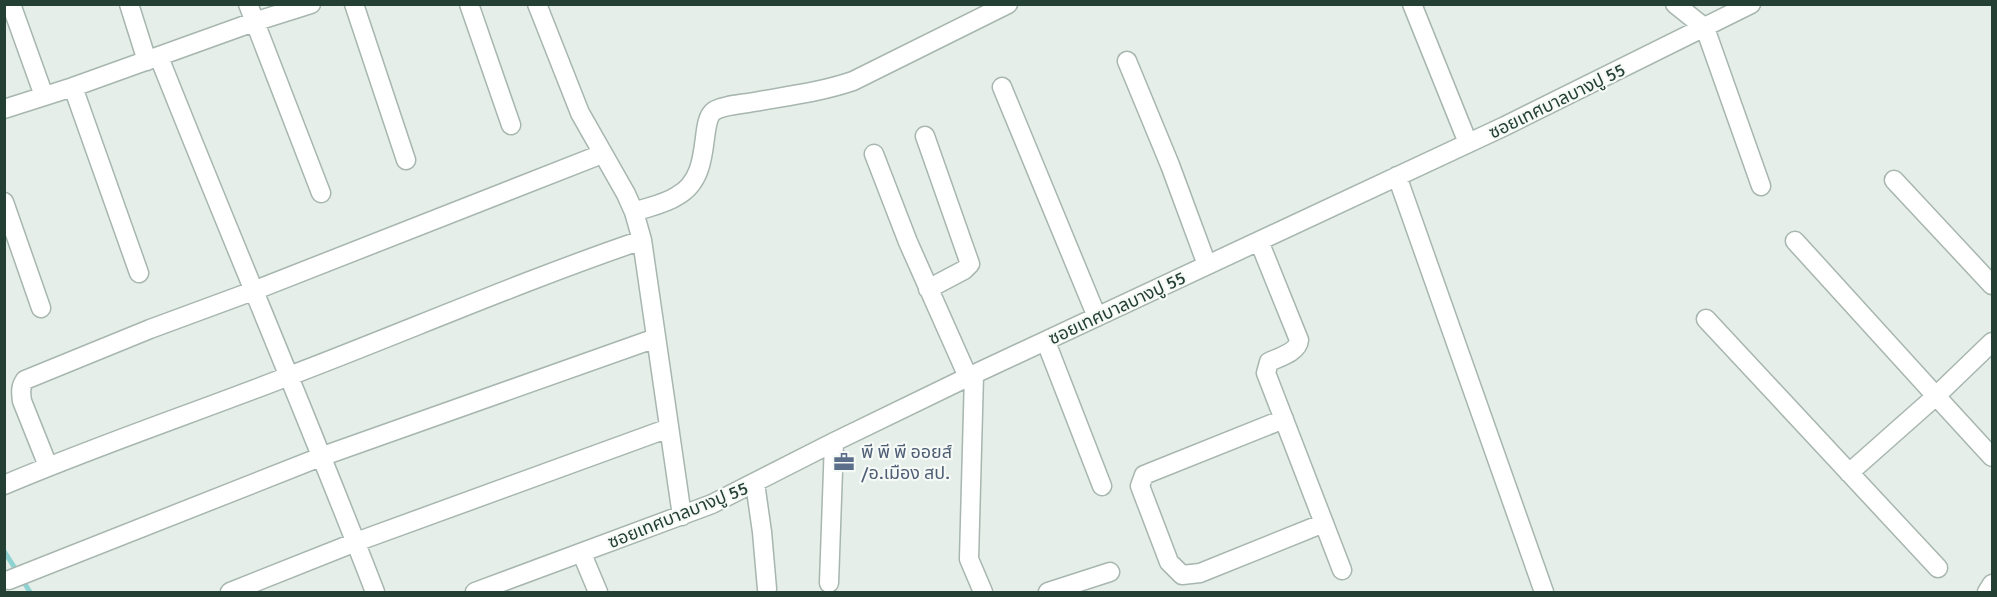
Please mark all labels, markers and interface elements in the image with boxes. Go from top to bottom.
street label: ซอยเทศบาลบางปู 55 [1485,58,1629,144]
street label: ซอยเทศบาลบางปู 55 [1045,267,1190,350]
place label: พี พี พี ออยส์ /อ.เมือง สป. [861,441,952,484]
office icon: พี พี พี ออยส์ /อ.เมือง สป. [832,450,856,474]
street label: ซอยเทศบาลบางปู 55 [605,477,752,554]

